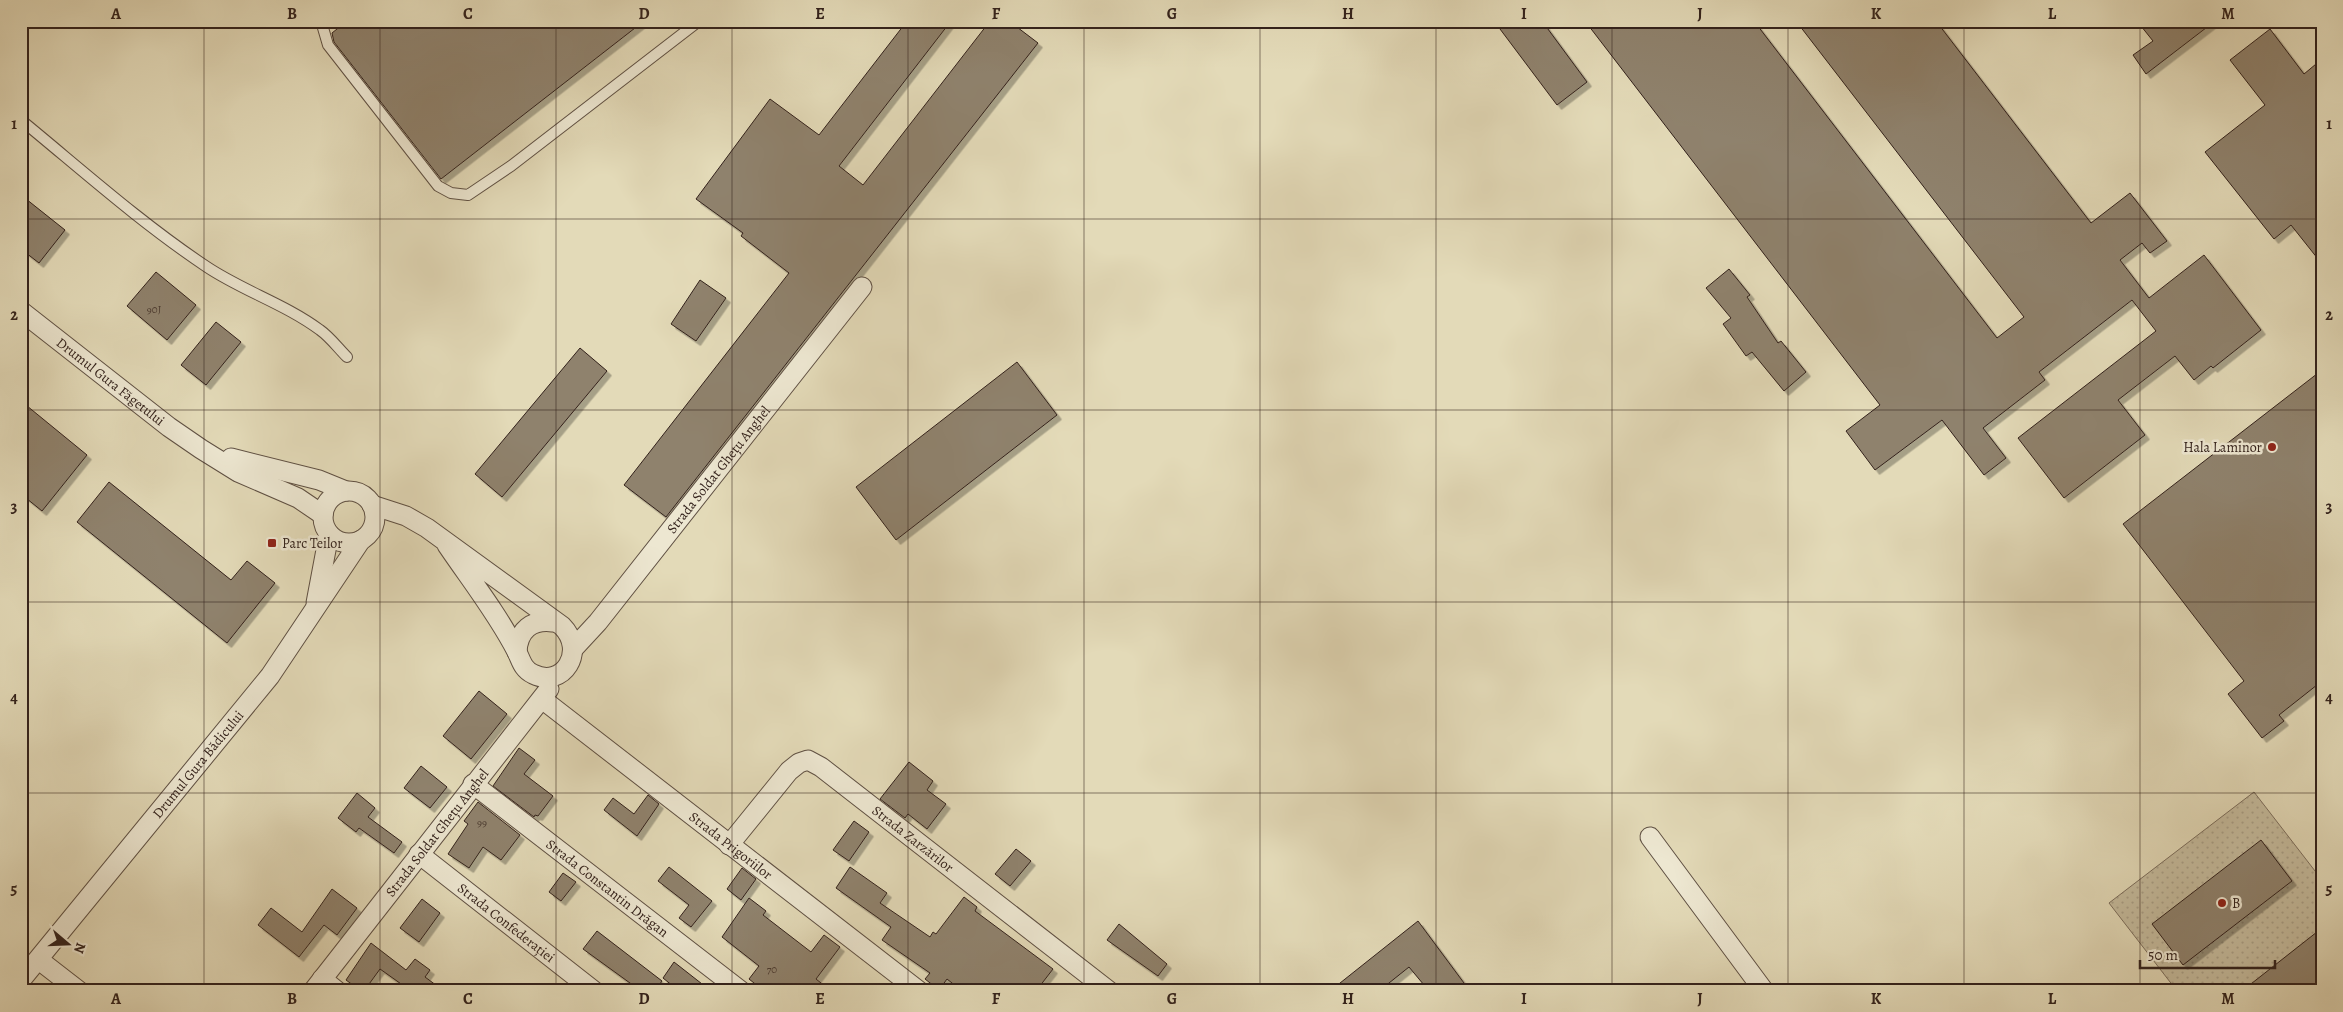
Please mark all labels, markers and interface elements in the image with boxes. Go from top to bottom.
text: A [110,3,122,25]
text: B [287,3,297,25]
text: C [463,3,473,25]
text: D [638,3,650,25]
text: E [815,3,825,25]
text: F [992,3,1001,25]
text: G [1167,3,1177,25]
text: H [1342,3,1354,25]
text: I [1521,3,1527,25]
text: J [1697,3,1703,25]
text: K [1871,3,1882,25]
text: L [2048,3,2057,25]
text: M [2221,3,2235,25]
text: 1 [11,113,17,135]
text: 1 [2326,113,2332,135]
house number: 90J [147,302,162,317]
text: 2 [10,304,18,326]
text: 2 [2325,304,2333,326]
street label: Drumul Gura Făgetului [52,333,169,430]
street label: Strada Soldat Ghețu Anghel [662,402,775,537]
place label: Hala Laminor [2183,438,2263,457]
marker: Hala Laminor [2266,441,2278,453]
text: 3 [11,496,18,518]
text: 3 [2326,496,2333,518]
place label: Parc Teilor [282,534,343,553]
marker: Parc Teilor [266,537,278,549]
text: 4 [10,687,18,709]
text: 4 [2325,687,2333,709]
street label: Drumul Gura Bădicului [148,706,248,822]
street label: Strada Soldat Ghețu Anghel [381,765,493,901]
street label: Strada Zarzărilor [868,801,958,877]
street label: Strada Prigoriilor [685,807,777,884]
house number: 99 [477,815,487,830]
street label: Strada Constantin Drăgan [542,835,673,942]
text: 5 [11,878,18,900]
text: 5 [2326,878,2333,900]
street label: Strada Confederației [453,879,559,967]
place label: B [2232,894,2240,913]
marker: B [2216,897,2228,909]
north arrow [42,920,92,970]
scale bar [2140,937,2276,969]
text: N [69,940,90,956]
text: 50 m [2148,945,2178,965]
house number: 70 [767,962,777,977]
text: A [110,988,122,1010]
text: B [287,988,297,1010]
text: C [463,988,473,1010]
text: D [638,988,650,1010]
text: E [815,988,825,1010]
text: F [992,988,1001,1010]
text: G [1167,988,1177,1010]
text: H [1342,988,1354,1010]
text: I [1521,988,1527,1010]
text: J [1697,988,1703,1010]
text: K [1871,988,1882,1010]
text: L [2048,988,2057,1010]
text: M [2221,988,2235,1010]

